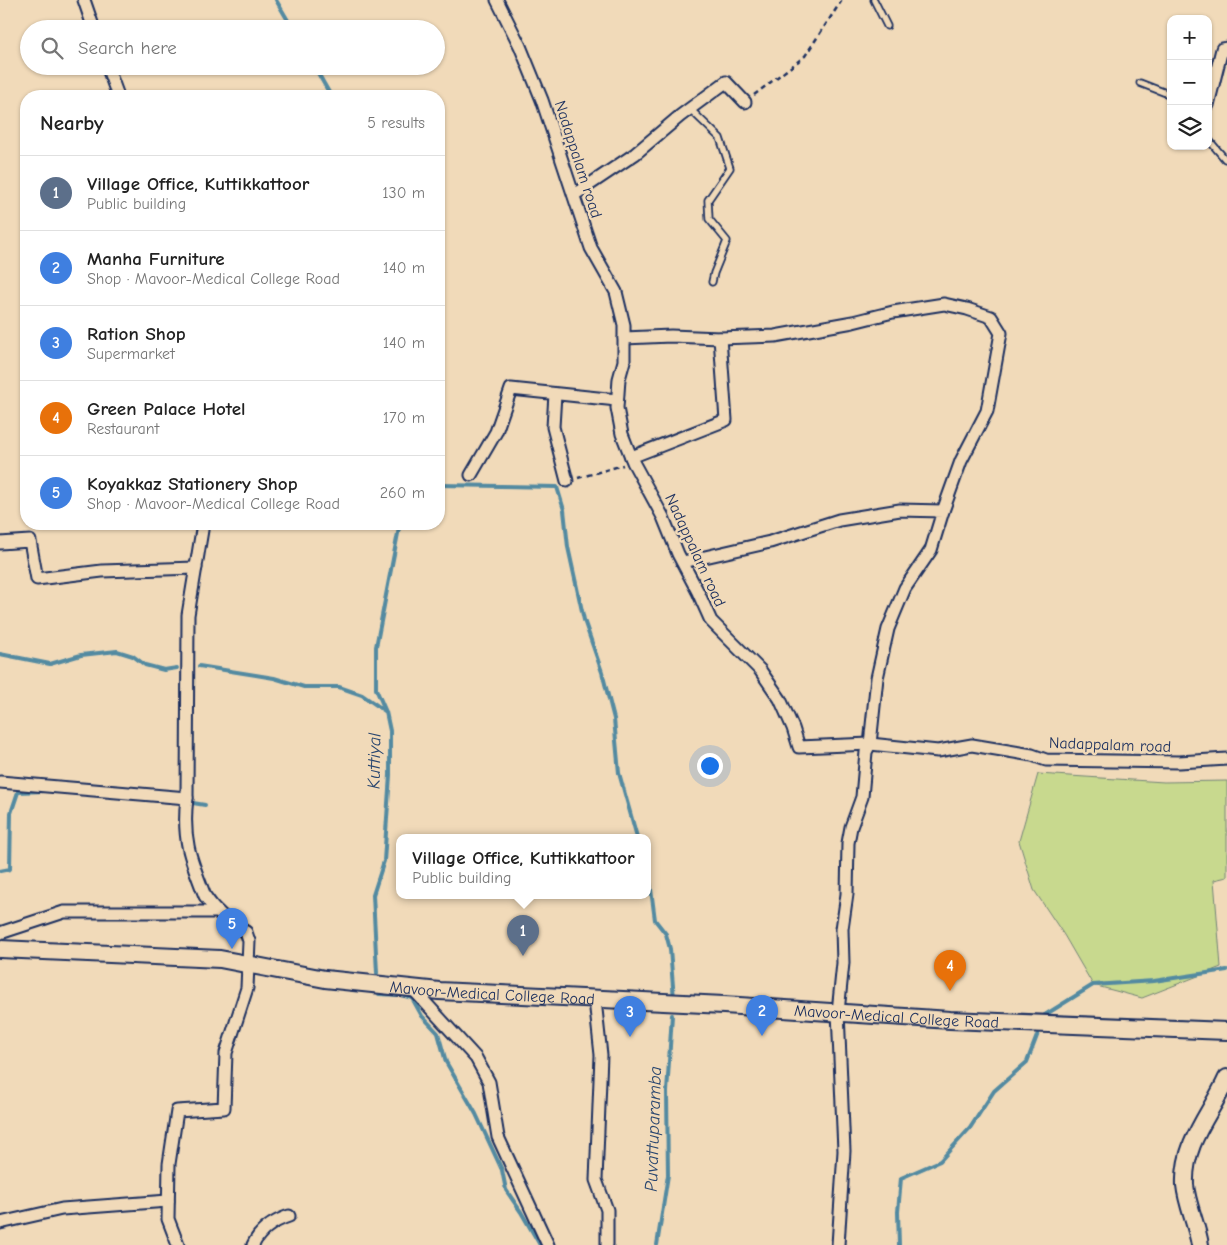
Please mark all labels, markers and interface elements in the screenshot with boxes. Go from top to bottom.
map controls [1167,15,1212,150]
button: + [1167,15,1212,60]
search box [20,20,445,75]
icon: search [38,34,66,62]
text: Search here [78,37,177,59]
button: − [1167,60,1212,105]
street label: Nadappalam road [551,98,606,220]
button: layers [1167,105,1212,150]
text: Nearby [40,111,104,135]
text: 5 results [367,114,425,132]
text: Village Office, Kuttikkattoor [87,173,309,195]
text: 1 [53,184,59,202]
text: 130 m [382,184,425,202]
text: Public building [87,195,186,213]
text: Manha Furniture [87,248,225,270]
text: 2 [52,259,60,277]
text: 140 m [383,259,425,277]
text: Shop · Mavoor-Medical College Road [87,270,340,288]
text: Ration Shop [87,323,186,345]
text: 3 [52,334,60,352]
text: 140 m [383,334,425,352]
text: Supermarket [87,345,175,363]
text: Green Palace Hotel [87,398,245,420]
text: 4 [52,409,60,427]
text: 170 m [383,409,425,427]
text: Restaurant [87,420,159,438]
text: Koyakkaz Stationery Shop [87,473,298,495]
text: 5 [52,484,60,502]
text: 260 m [380,484,425,502]
street label: Nadappalam road [661,491,729,610]
text: Shop · Mavoor-Medical College Road [87,495,340,513]
water label: Kuttiyal [364,732,386,789]
street label: Nadappalam road [1048,734,1171,756]
your location [697,753,723,779]
popup [396,834,651,899]
text: Village Office, Kuttikkattoor [412,847,635,869]
text: Public building [412,869,512,887]
pin: 5 [216,908,248,949]
pin: 1 [507,915,539,956]
pin: 4 [934,950,966,991]
street label: Mavoor-Medical College Road [389,978,595,1009]
pin: 2 [746,995,778,1036]
pin: 3 [614,996,646,1037]
street label: Mavoor-Medical College Road [793,1002,999,1032]
water label: Puvattuparamba [641,1066,666,1192]

